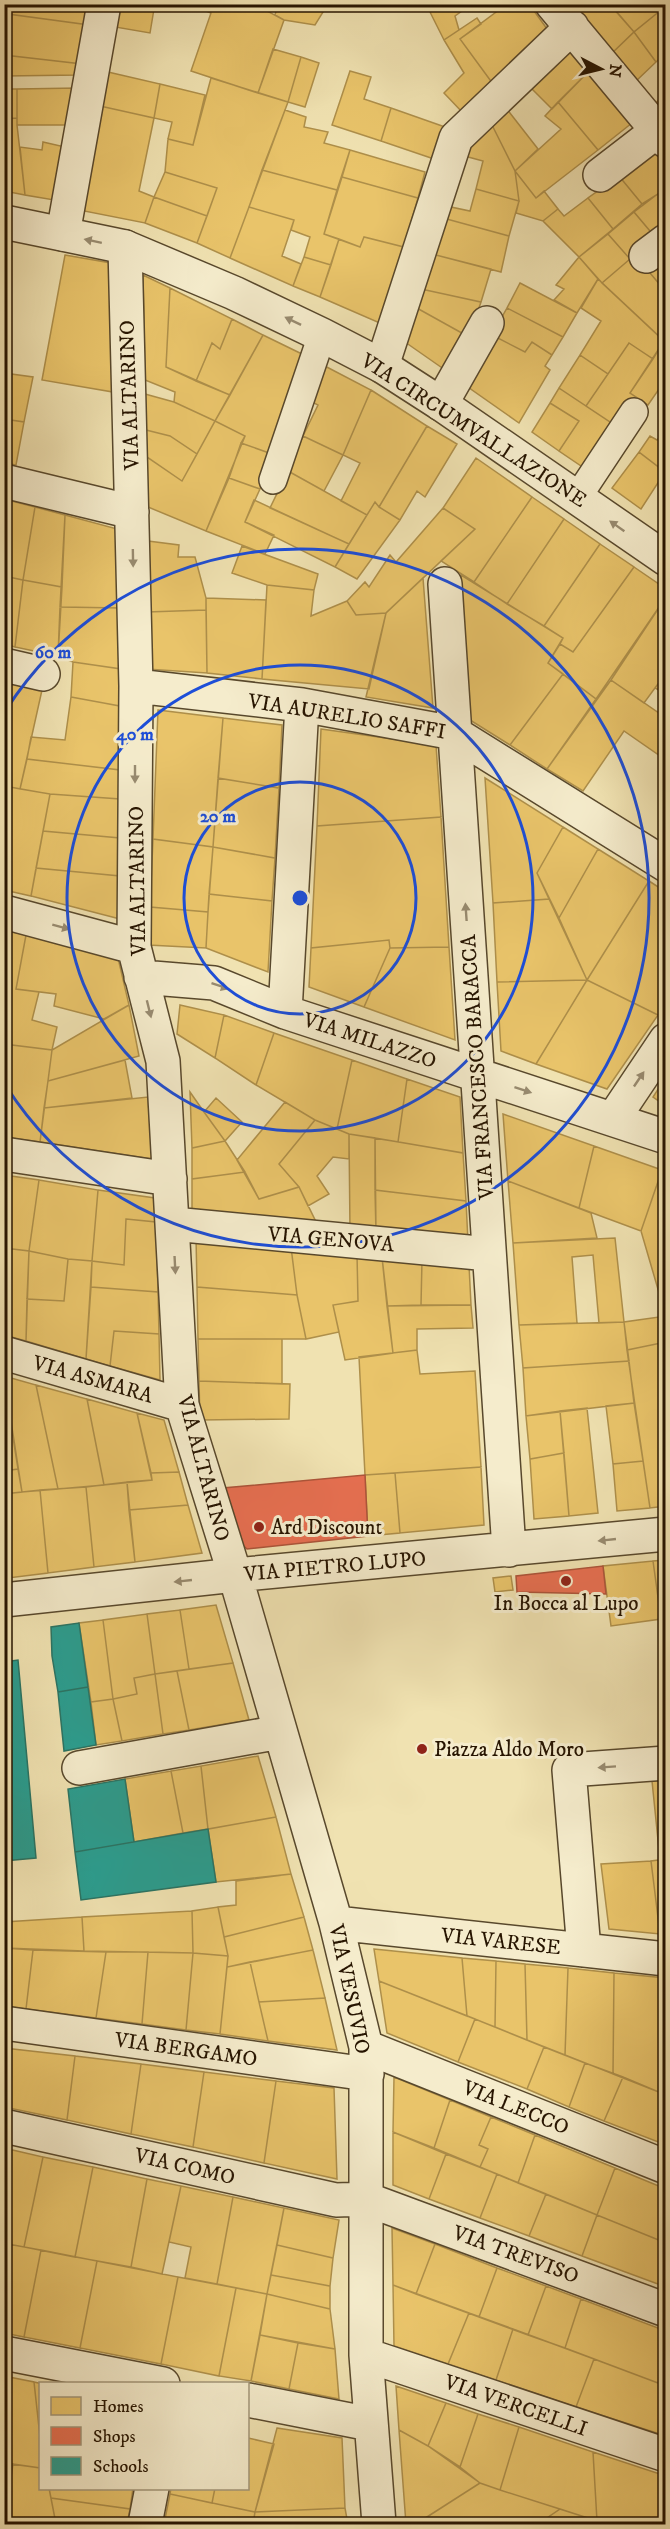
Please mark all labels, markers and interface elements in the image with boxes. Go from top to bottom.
north arrow [571,39,631,99]
text: N [604,63,626,78]
one-way arrow [84,235,103,245]
one-way arrow [285,317,302,326]
street label: VIA ALTARINO [114,320,146,471]
street label: VIA CIRCUMVALLAZIONE [355,347,591,514]
one-way arrow [610,520,626,532]
one-way arrow [128,548,138,567]
text: 60 m [35,642,72,664]
street label: VIA AURELIO SAFFI [245,688,447,745]
text: 40 m [115,724,154,746]
one-way arrow [130,764,140,783]
street label: VIA ALTARINO [124,806,152,957]
text: 20 m [200,806,236,828]
centre of rings [290,888,310,908]
one-way arrow [462,902,471,921]
one-way arrow [52,923,70,932]
street label: VIA FRANCESCO BARACCA [456,933,500,1201]
one-way arrow [211,981,229,991]
one-way arrow [145,999,155,1018]
street label: VIA MILAZZO [299,1007,440,1075]
one-way arrow [633,1071,644,1087]
one-way arrow [514,1086,532,1095]
street label: VIA GENOVA [266,1221,396,1259]
one-way arrow [170,1255,179,1274]
street label: VIA ASMARA [29,1350,157,1410]
street label: VIA ALTARINO [171,1391,235,1544]
place label: Ard Discount [271,1515,382,1541]
marker: Ard Discount [252,1520,266,1534]
one-way arrow [598,1535,617,1545]
street label: VIA PIETRO LUPO [242,1546,427,1588]
marker: In Bocca al Lupo [559,1574,573,1588]
one-way arrow [174,1576,193,1585]
place label: In Bocca al Lupo [494,1591,638,1617]
place label: Piazza Aldo Moro [434,1737,584,1763]
marker: Piazza Aldo Moro [415,1742,429,1756]
one-way arrow [598,1762,617,1772]
street label: VIA VESUVIO [322,1921,375,2056]
street label: VIA VARESE [439,1923,562,1961]
street label: VIA BERGAMO [112,2027,259,2073]
street label: VIA LECCO [458,2074,573,2141]
street label: VIA COMO [131,2143,238,2191]
street label: VIA TREVISO [448,2220,582,2290]
street label: VIA VERCELLI [440,2369,591,2443]
legend [39,2382,249,2490]
text: Homes [93,2396,144,2418]
text: Shops [93,2426,136,2448]
text: Schools [93,2456,148,2478]

